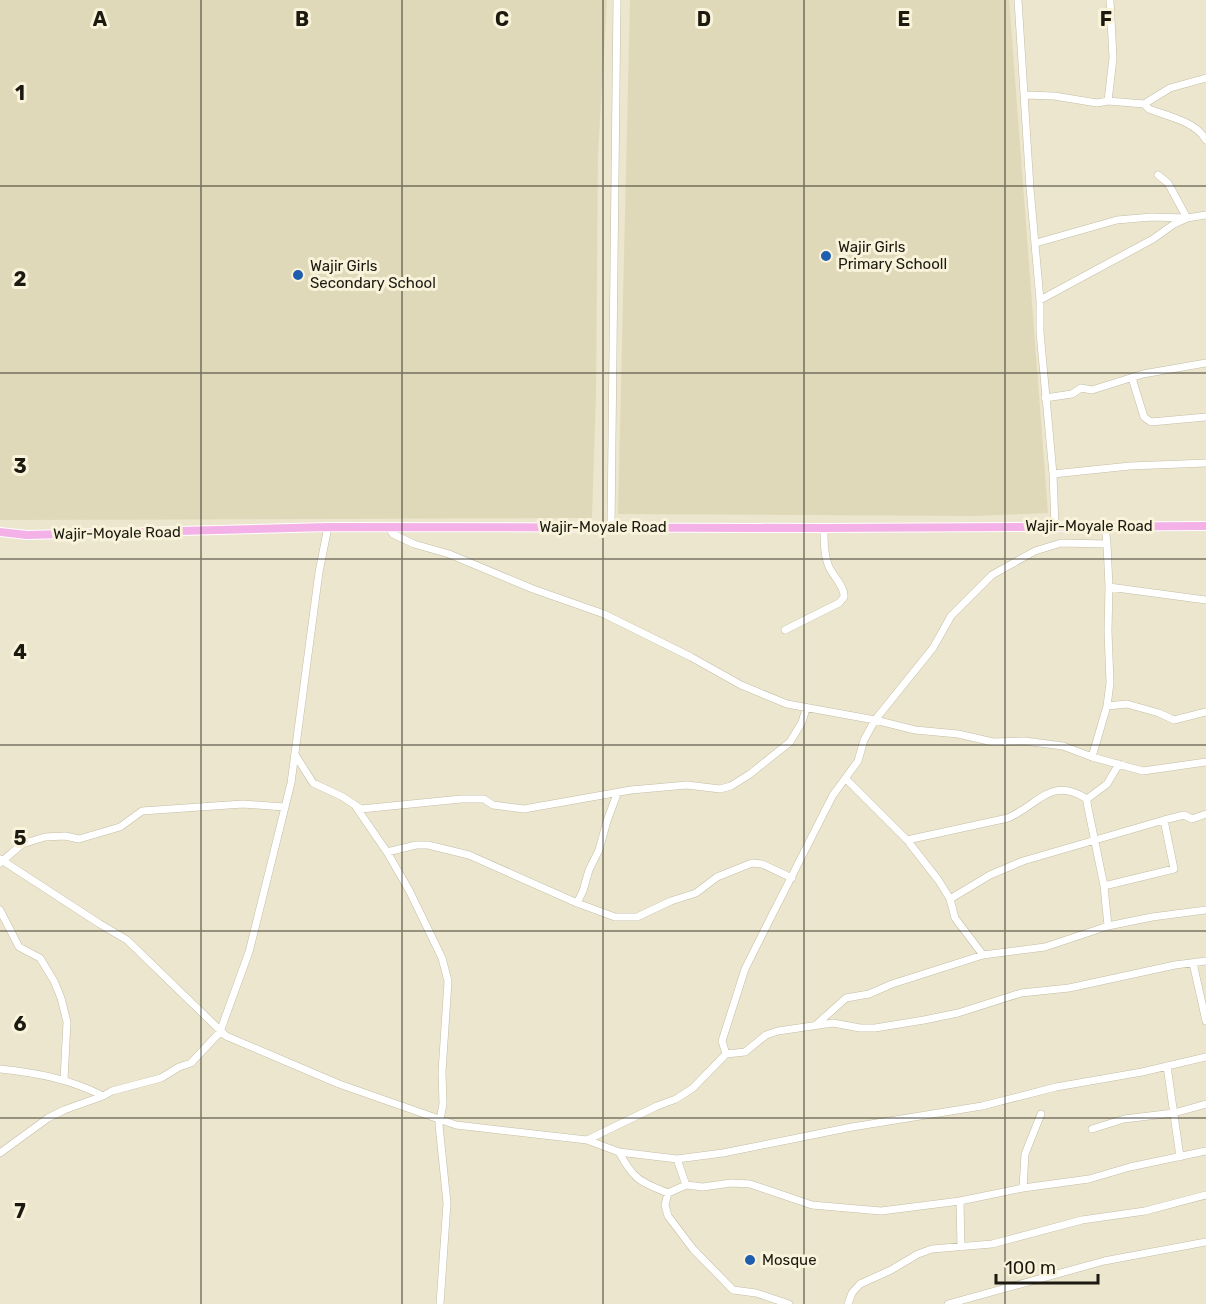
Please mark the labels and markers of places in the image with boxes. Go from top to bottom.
place label: Wajir Girls Primary Schooll [838,238,947,273]
marker: Wajir Girls Primary Schooll [819,249,833,263]
place label: Wajir Girls Secondary School [310,257,436,292]
marker: Wajir Girls Secondary School [291,268,305,282]
place label: Mosque [762,1251,817,1269]
marker: Mosque [743,1253,757,1267]

